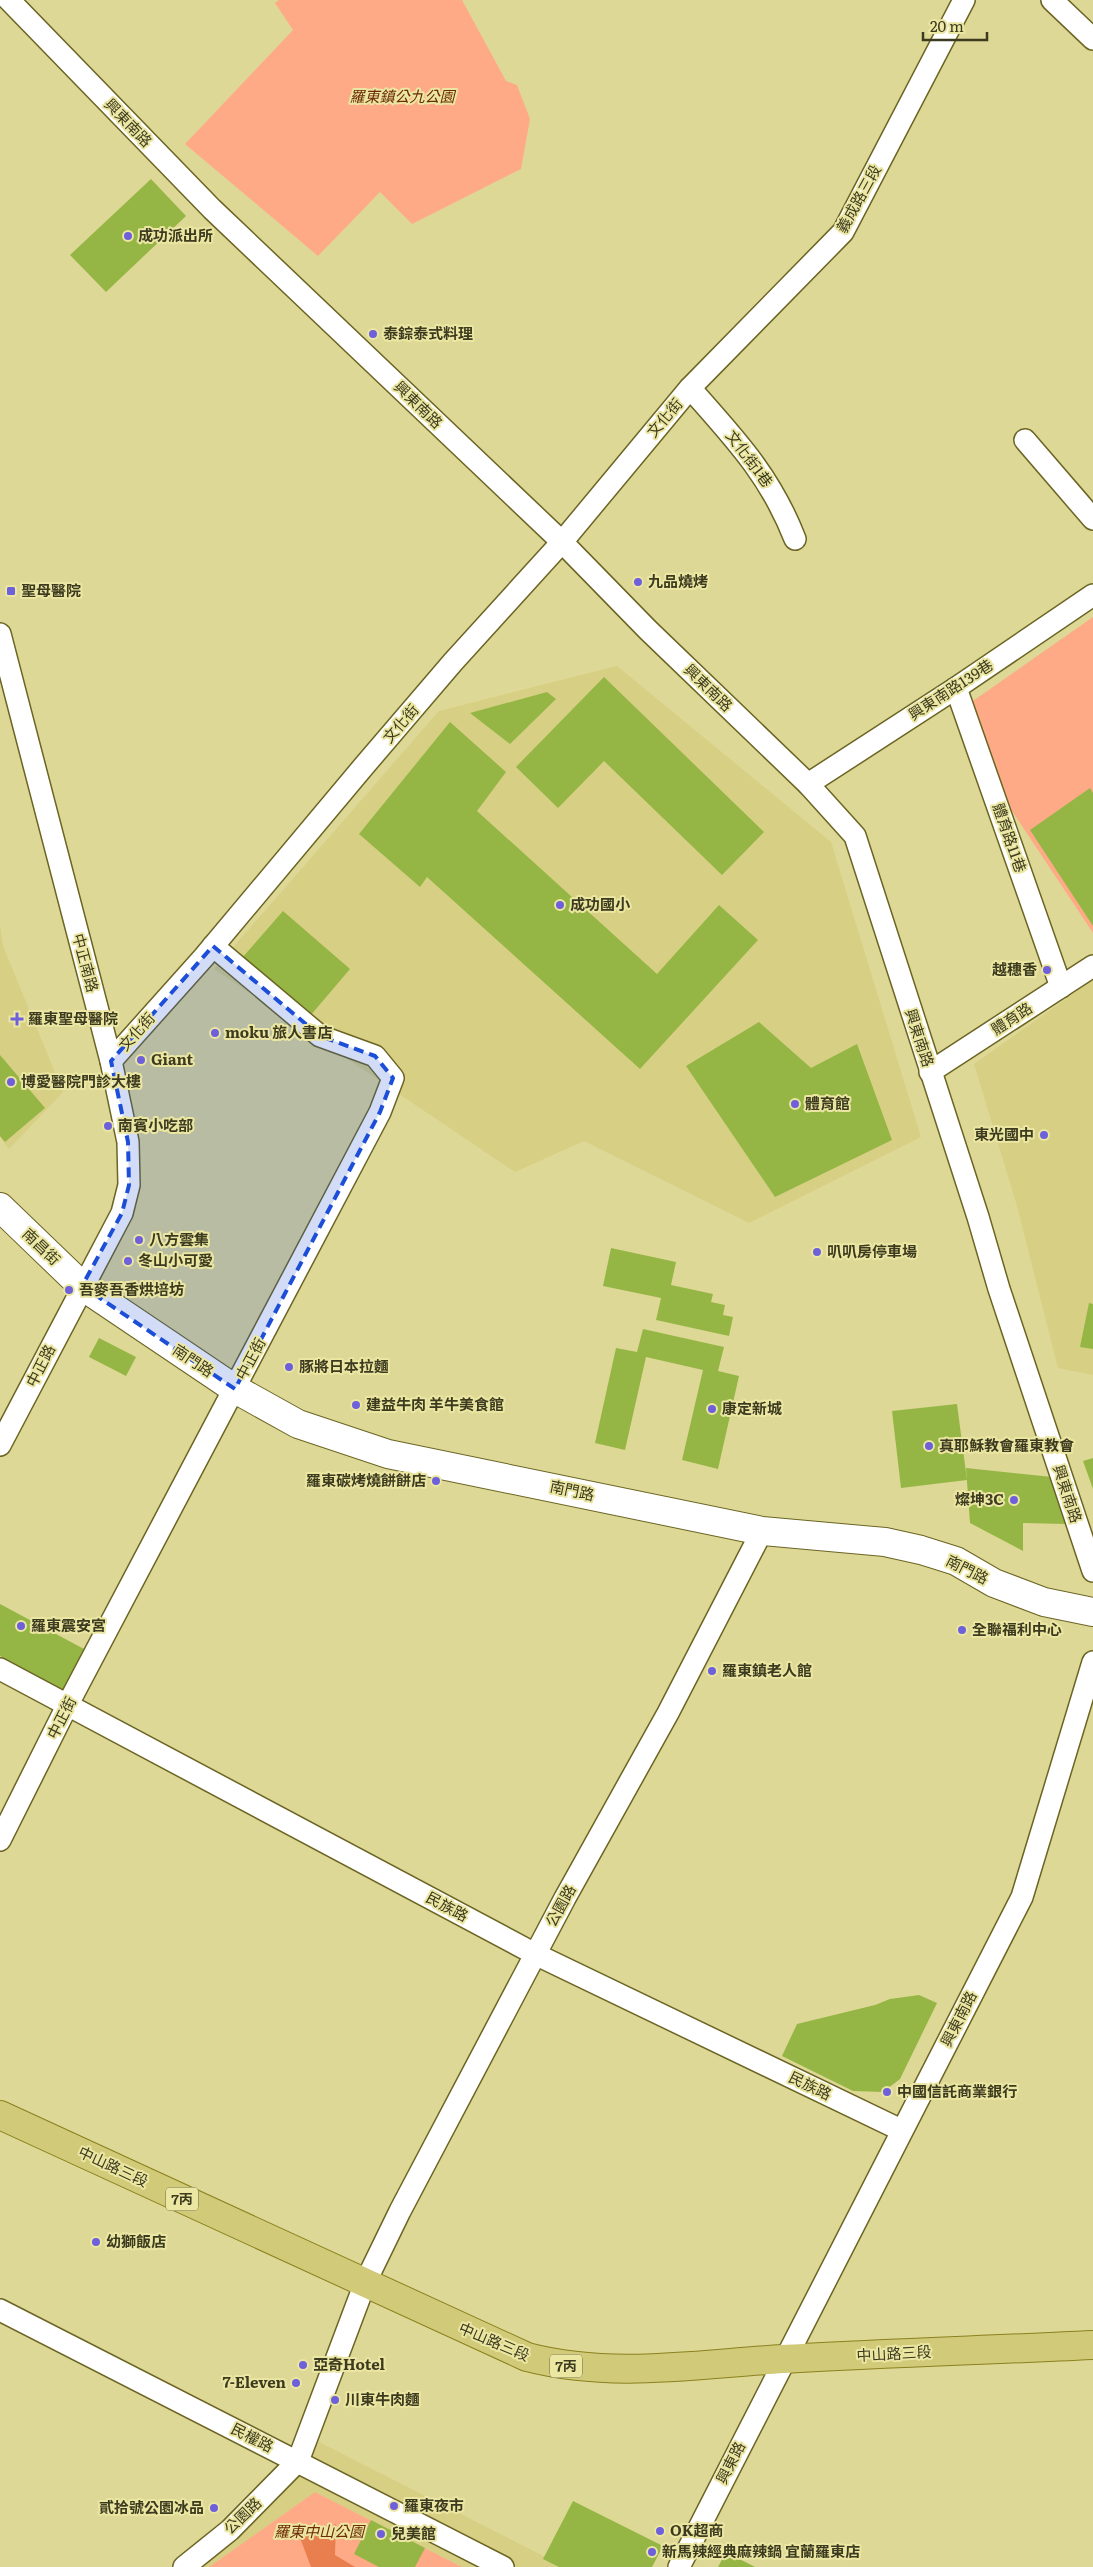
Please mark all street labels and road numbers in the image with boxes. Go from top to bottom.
street label: 興東南路 [100,92,158,152]
street label: 義成路三段 [829,160,886,237]
street label: 興東南路 [389,375,449,433]
street label: 文化街 [641,392,687,442]
street label: 文化街1巷 [721,425,779,491]
street label: 興東南路139巷 [903,653,997,725]
street label: 興東南路 [679,658,739,716]
street label: 文化街 [376,698,423,748]
street label: 體育路11巷 [988,800,1033,875]
street label: 中正南路 [68,931,105,995]
street label: 體育路 [986,996,1036,1040]
street label: 興東南路 [900,1005,941,1070]
street label: 文化街 [112,1007,159,1055]
street label: 南昌街 [18,1222,66,1270]
street label: 中正街 [229,1333,270,1384]
street label: 南門路 [169,1338,219,1382]
street label: 中正路 [19,1340,60,1391]
street label: 興東南路 [1048,1461,1089,1526]
street label: 南門路 [548,1474,597,1505]
street label: 南門路 [942,1548,993,1589]
street label: 中正街 [40,1692,81,1743]
street label: 公園路 [539,1880,581,1931]
street label: 民族路 [422,1885,473,1926]
street label: 興東南路 [934,1986,982,2050]
street label: 民族路 [785,2064,836,2105]
street label: 中山路三段 [75,2139,152,2192]
road number: 7丙 [166,2188,198,2210]
street label: 中山路三段 [456,2315,534,2366]
street label: 中山路三段 [856,2339,932,2366]
road number: 7丙 [550,2354,582,2378]
street label: 民權路 [227,2416,278,2457]
street label: 興東路 [709,2437,750,2488]
street label: 公園路 [218,2491,266,2539]

